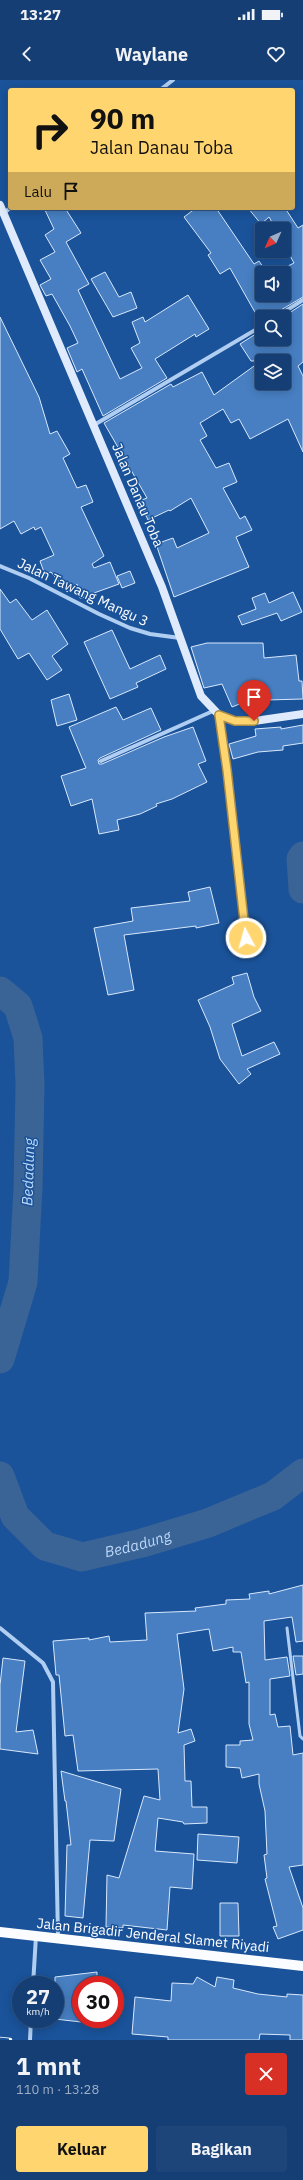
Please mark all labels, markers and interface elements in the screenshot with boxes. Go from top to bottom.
text: 13:27 [20,5,61,24]
icon: back [16,43,38,65]
text: Waylane [115,43,188,66]
icon: heart [265,43,287,65]
text: 90 m [90,100,155,137]
icon: right [24,104,76,156]
text: Jalan Danau Toba [90,136,233,159]
icon: arrive [60,180,82,202]
text: Lalu [24,182,52,201]
north arrow [255,222,291,258]
map controls [255,222,291,390]
button: sound [255,266,291,302]
button: search [255,310,291,346]
button: layers [255,354,291,390]
street label: Jalan Danau Toba [108,440,168,550]
street label: Jalan Tawang Mangu 3 [15,554,151,630]
pin [237,680,271,721]
icon: arrive [243,686,265,708]
position arrow [225,917,267,959]
water label: Bedadung [17,1136,39,1206]
water label: Bedadung [103,1525,174,1561]
street label: Jalan Brigadir Jenderal Slamet Riyadi [36,1914,270,1956]
speed limit sign: 30 [72,1976,124,2028]
text: 27 [26,1983,50,2010]
text: km/h [26,2005,50,2018]
text: 1 mnt [16,2050,81,2082]
button: close [245,2053,287,2095]
text: 110 m · 13:28 [16,2081,99,2098]
button: Keluar [16,2126,148,2172]
button: Bagikan [156,2126,287,2172]

